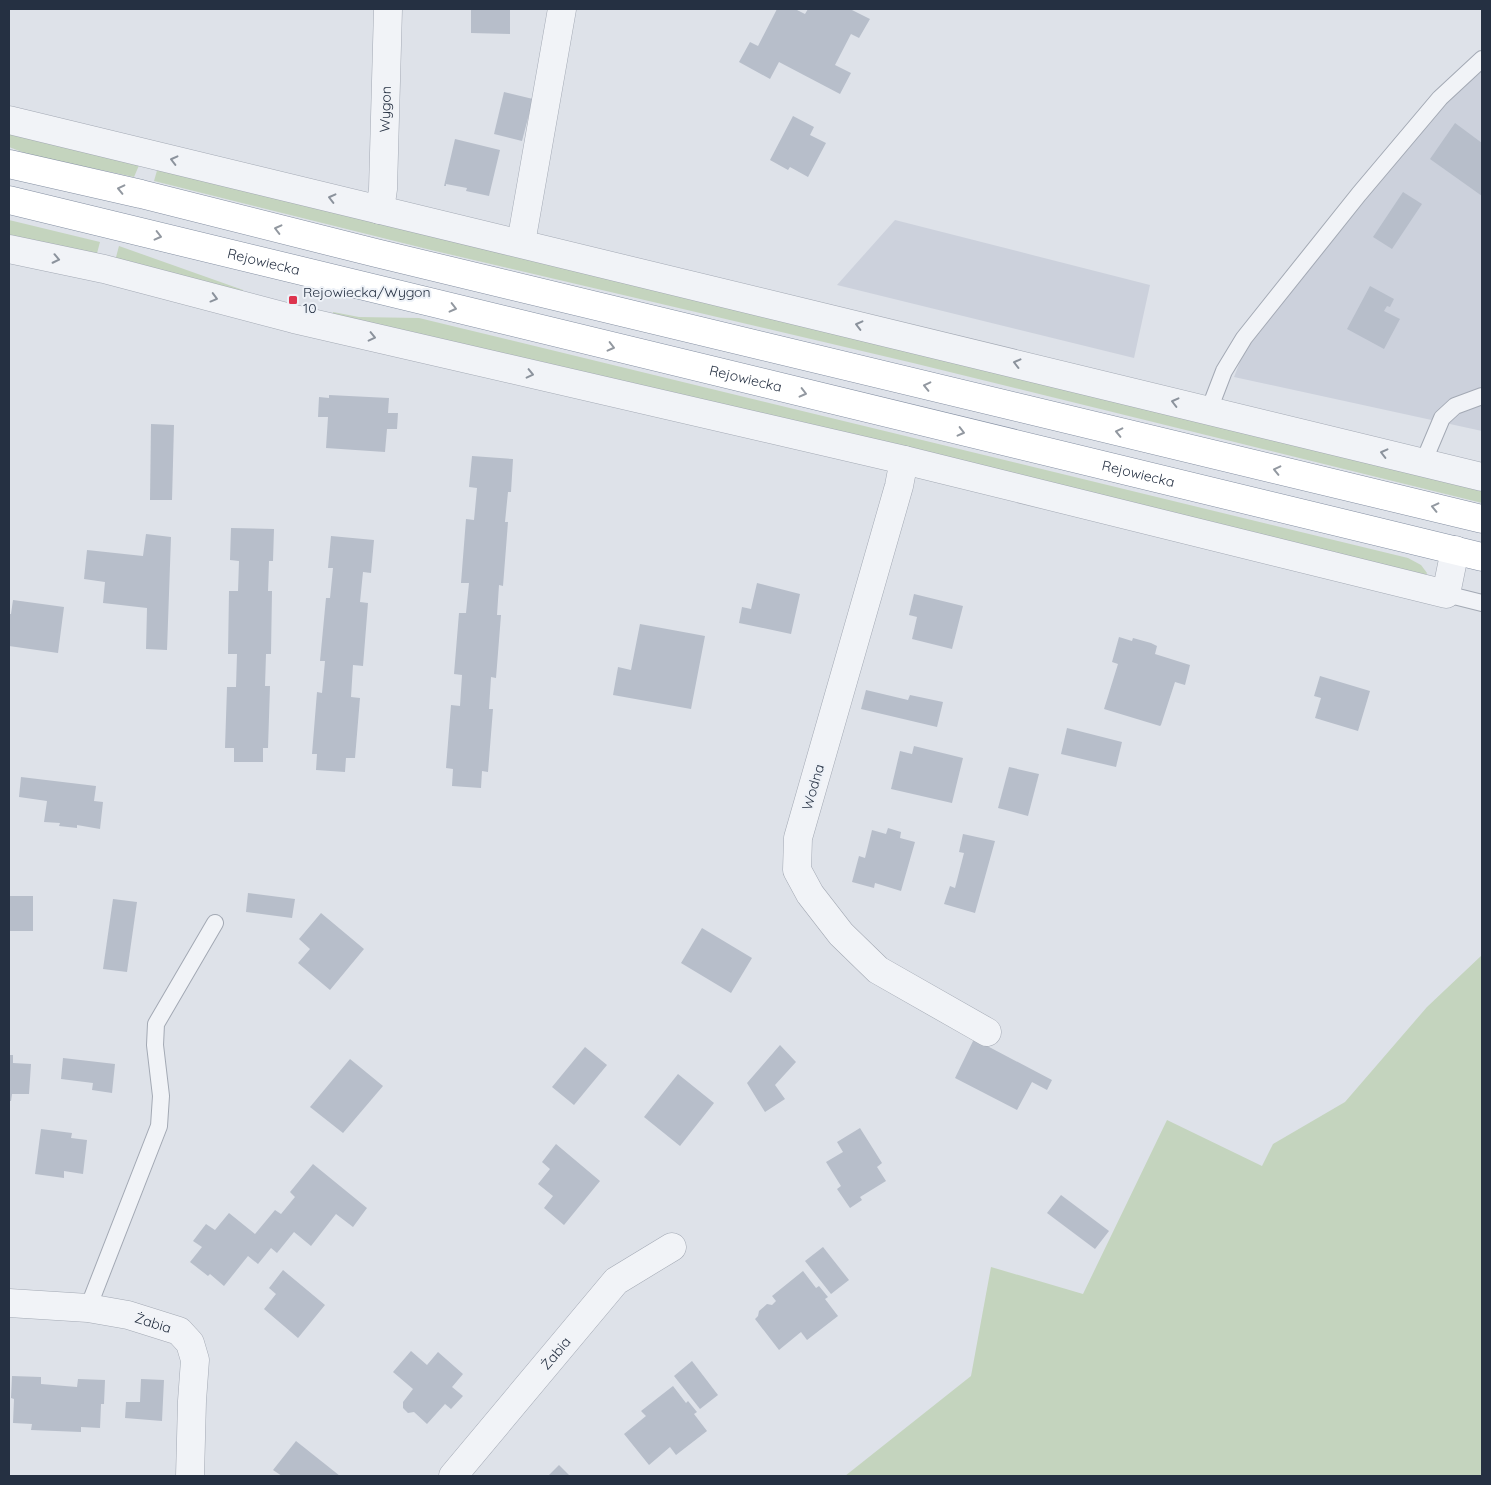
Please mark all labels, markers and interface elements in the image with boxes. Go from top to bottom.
street label: Wygon [376,86,395,133]
one-way arrow [170,155,179,166]
one-way arrow [116,184,125,195]
one-way arrow [328,193,337,204]
one-way arrow [275,224,283,234]
one-way arrow [154,230,163,241]
street label: Rejowiecka [225,244,302,279]
one-way arrow [52,254,61,264]
place label: Rejowiecka/Wygon 10 [303,283,431,317]
one-way arrow [210,293,218,303]
marker: Rejowiecka/Wygon 10 [287,294,299,306]
one-way arrow [448,302,457,313]
one-way arrow [855,320,864,331]
one-way arrow [367,331,376,342]
one-way arrow [606,341,615,352]
one-way arrow [1013,358,1022,369]
street label: Rejowiecka [708,361,784,396]
one-way arrow [526,368,535,379]
one-way arrow [922,381,931,392]
one-way arrow [798,387,807,398]
one-way arrow [1171,397,1180,408]
one-way arrow [956,426,964,436]
one-way arrow [1114,427,1123,438]
one-way arrow [1379,448,1388,459]
street label: Rejowiecka [1100,456,1176,491]
one-way arrow [1272,465,1281,476]
one-way arrow [1431,503,1439,513]
street label: Wodna [798,762,828,812]
street label: Żabia [132,1309,174,1337]
street label: Żabia [537,1333,575,1373]

